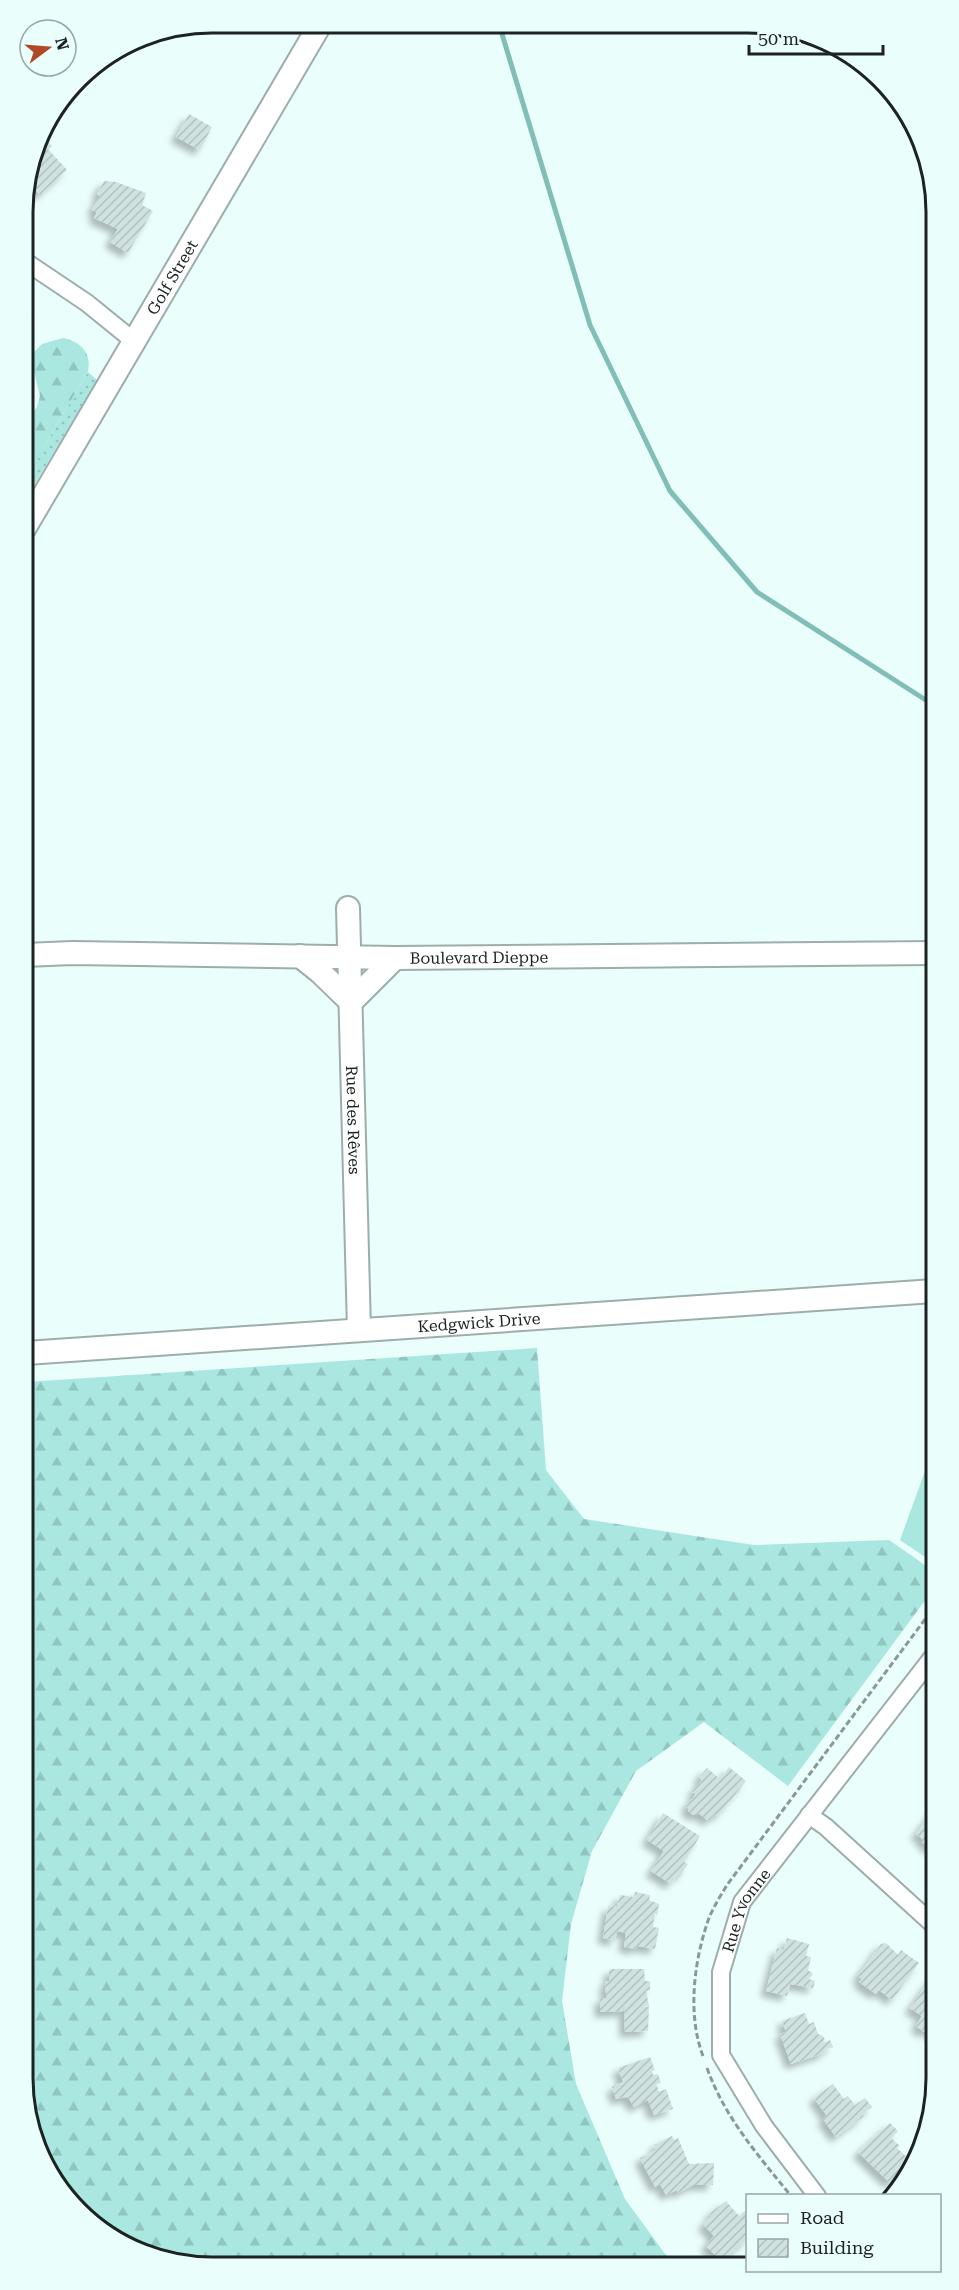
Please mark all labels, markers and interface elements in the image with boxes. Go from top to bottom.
north arrow [18,18,78,78]
scale bar [749,18,882,56]
text: 50 m [758,28,799,49]
text: N [51,35,73,53]
street label: Golf Street [142,236,201,318]
street label: Boulevard Dieppe [410,947,549,967]
street label: Rue des Rêves [343,1065,364,1175]
street label: Kedgwick Drive [417,1308,541,1336]
street label: Rue Yvonne [718,1864,774,1955]
legend [746,2194,941,2272]
text: Road [800,2207,845,2228]
text: Building [800,2237,874,2258]

